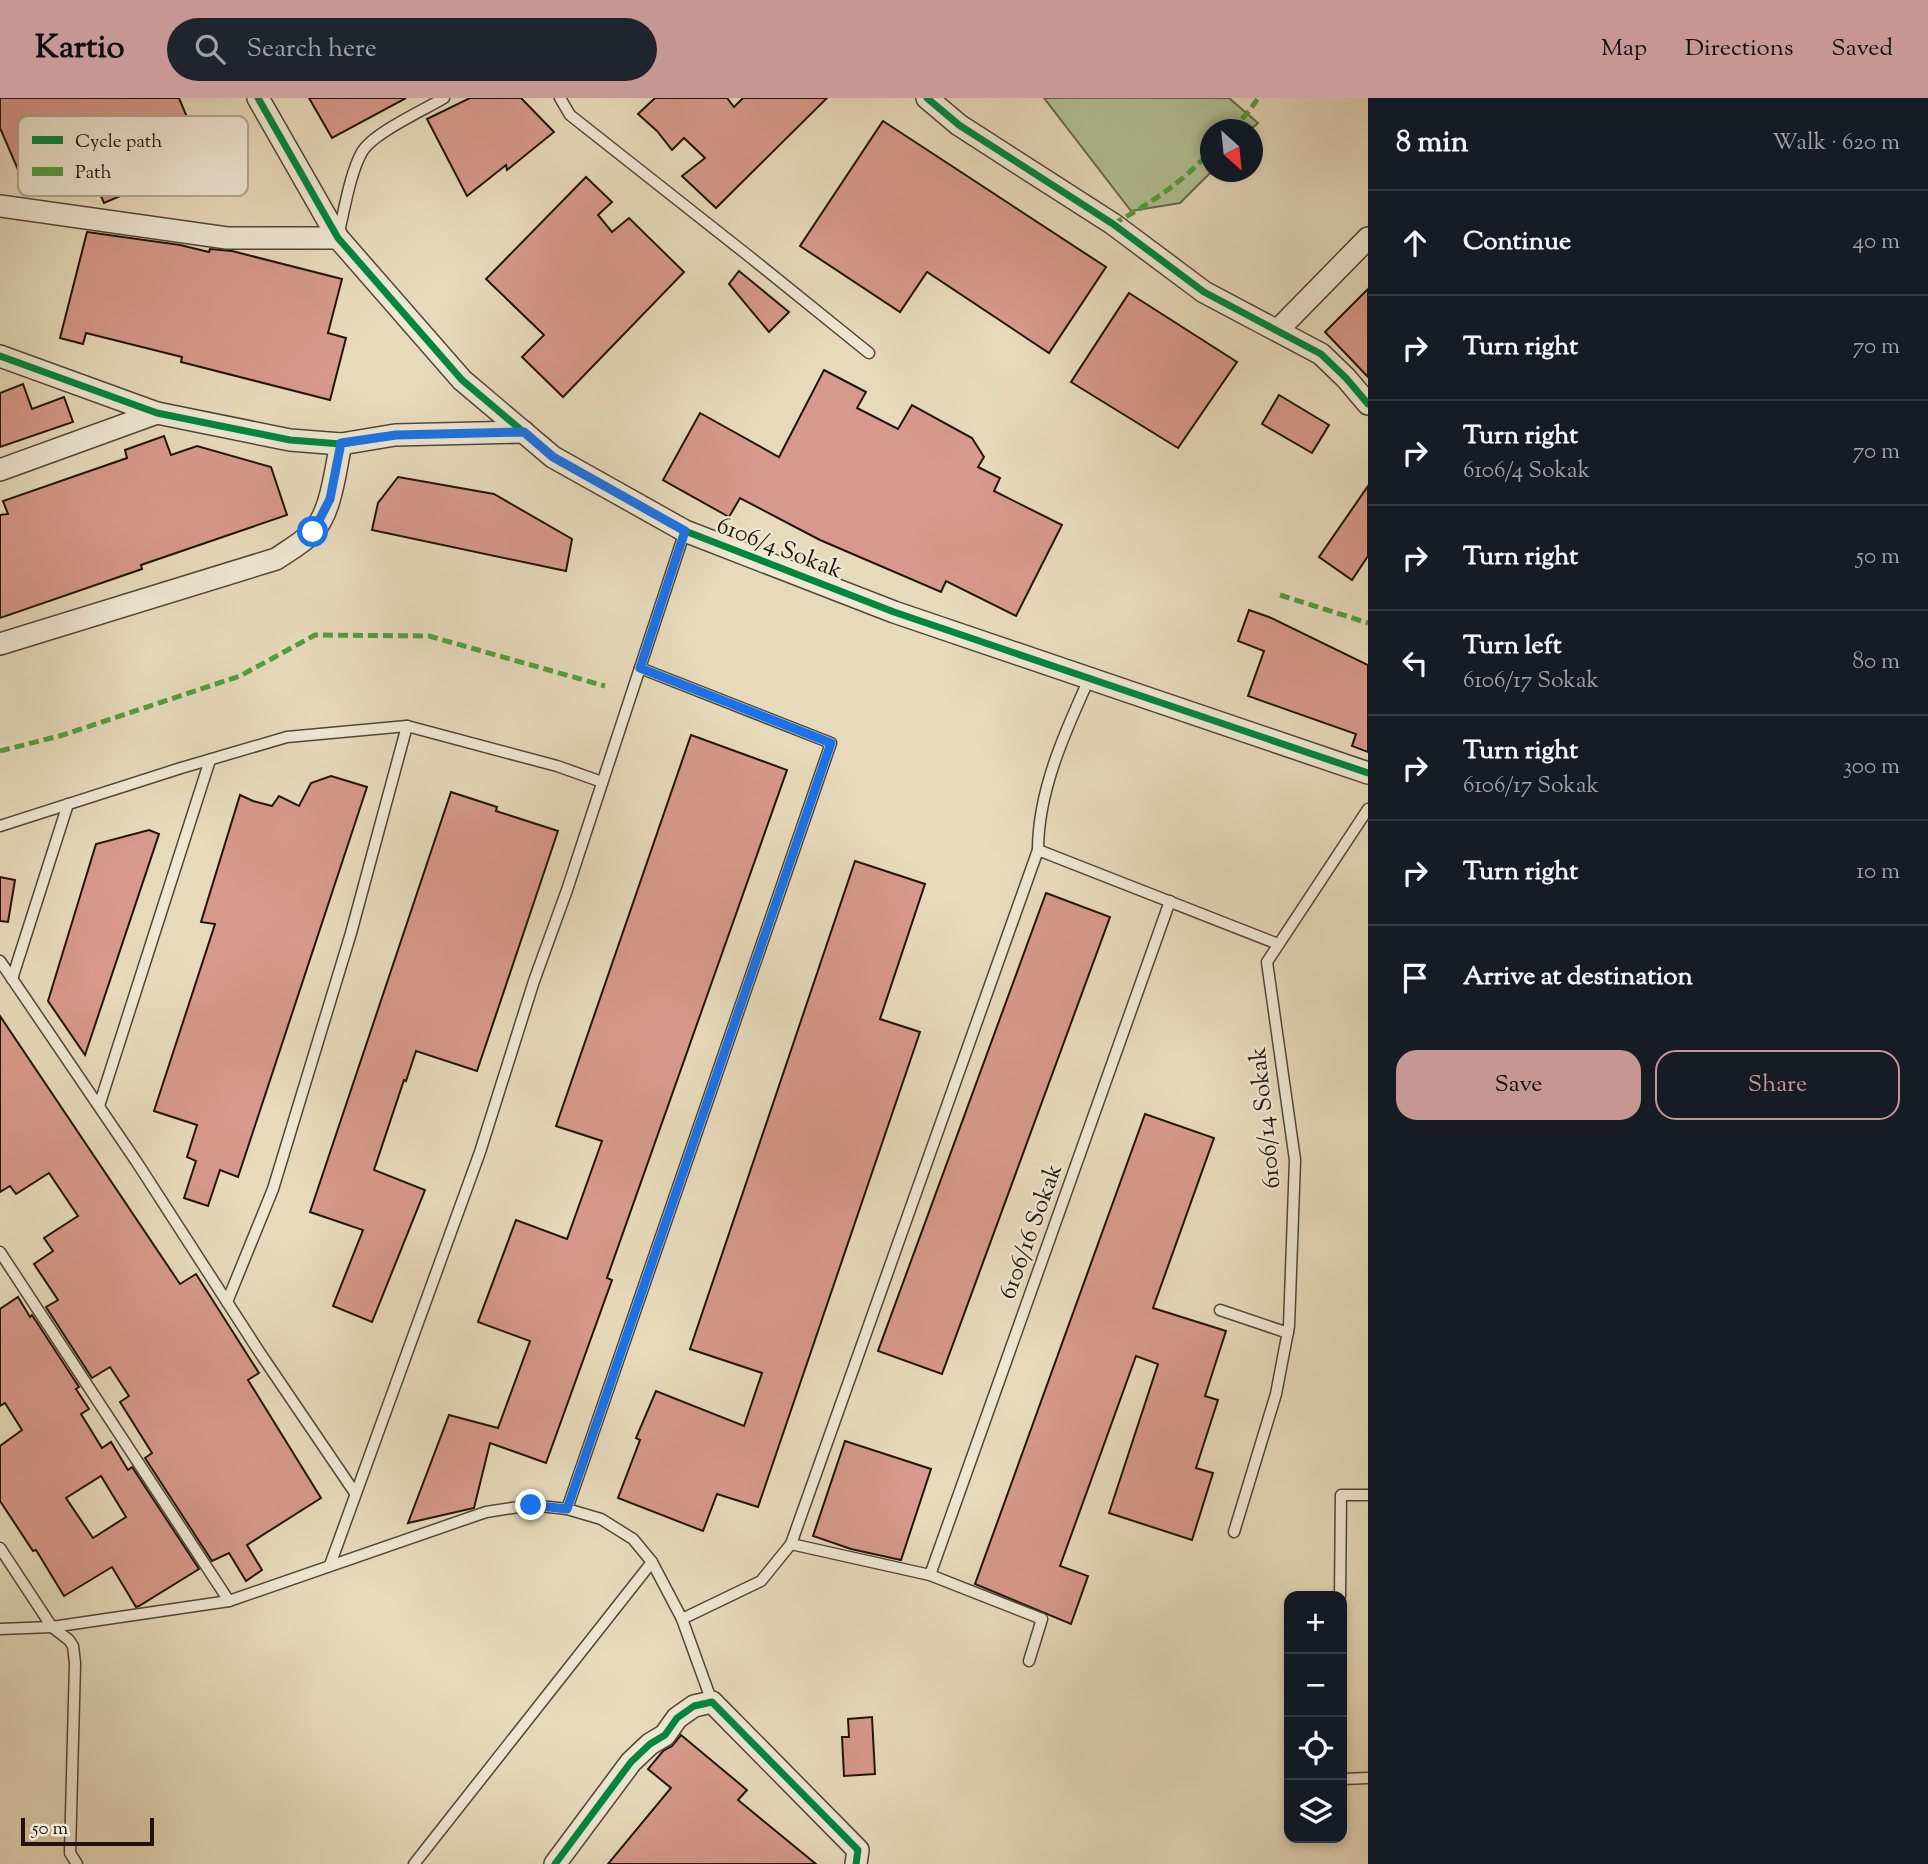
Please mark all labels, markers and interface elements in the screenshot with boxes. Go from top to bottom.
search box [167,18,657,81]
text: Kartio [35,25,125,73]
icon: search [191,30,229,68]
text: Search here [247,31,377,68]
text: Map [1601,32,1647,66]
text: Directions [1685,32,1793,66]
text: Saved [1831,32,1893,66]
legend [18,116,248,196]
north arrow [1200,119,1263,182]
text: 8 min [1396,122,1468,165]
text: Walk · 620 m [1772,127,1900,160]
text: Cycle path [75,129,162,156]
text: Path [75,160,112,187]
icon: ahead [1396,224,1434,262]
text: Continue [1463,224,1571,261]
text: 40 m [1853,226,1900,259]
icon: right [1396,329,1434,367]
text: Turn right [1463,329,1578,366]
text: 70 m [1853,331,1900,364]
text: Turn right [1463,418,1578,455]
icon: right [1396,434,1434,472]
text: 70 m [1853,436,1900,469]
text: 6106/4 Sokak [1463,455,1590,488]
street label: 6106/4 Sokak [711,509,847,589]
route start [297,516,328,547]
icon: right [1396,539,1434,577]
text: Turn right [1463,539,1578,576]
text: 50 m [1856,541,1900,574]
text: Turn left [1463,628,1562,665]
icon: left [1396,644,1434,682]
text: 80 m [1852,646,1900,679]
text: 6106/17 Sokak [1463,665,1599,698]
text: Turn right [1463,733,1578,770]
icon: right [1396,749,1434,787]
text: 300 m [1843,751,1900,784]
text: 6106/17 Sokak [1463,770,1599,803]
icon: right [1396,854,1434,892]
text: Turn right [1463,854,1578,891]
text: 10 m [1856,856,1900,889]
icon: arrive [1396,959,1434,997]
text: Arrive at destination [1463,959,1693,996]
street label: 6106/14 Sokak [1242,1045,1290,1190]
button: Save [1396,1050,1641,1120]
button: Share [1655,1050,1900,1120]
street label: 6106/16 Sokak [992,1159,1072,1304]
route end [515,1489,546,1520]
map controls [1284,1591,1347,1843]
button: + [1284,1591,1347,1654]
button: − [1284,1654,1347,1717]
button: locate [1284,1717,1347,1780]
button: layers [1284,1780,1347,1843]
scale bar [21,1815,154,1847]
text: 50 m [32,1816,68,1843]

